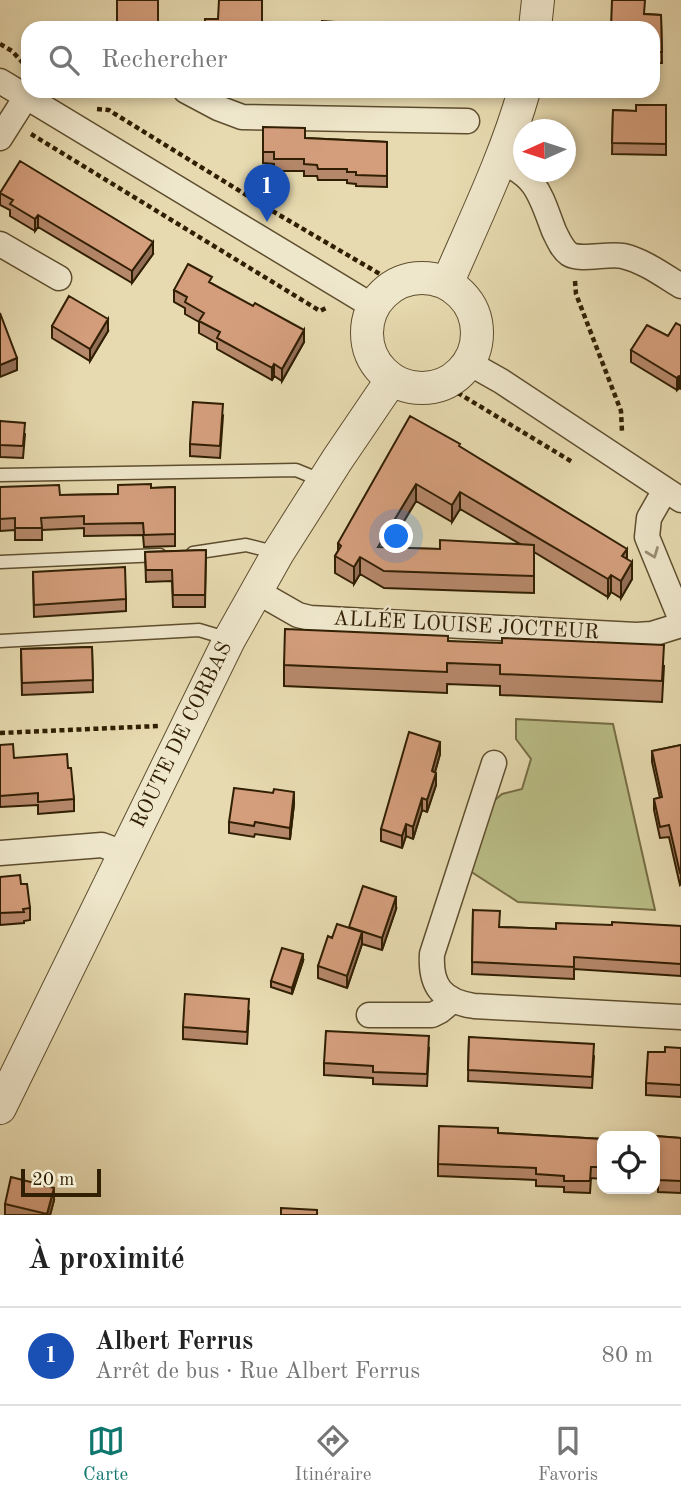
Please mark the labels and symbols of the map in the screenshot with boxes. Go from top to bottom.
north arrow [513,119,576,182]
pin: 1 [244,164,290,222]
your location [379,519,413,553]
one-way arrow [644,547,658,559]
street label: ALLÉE LOUISE JOCTEUR [332,605,600,643]
street label: ROUTE DE CORBAS [128,639,236,831]
scale bar [21,1166,102,1198]

